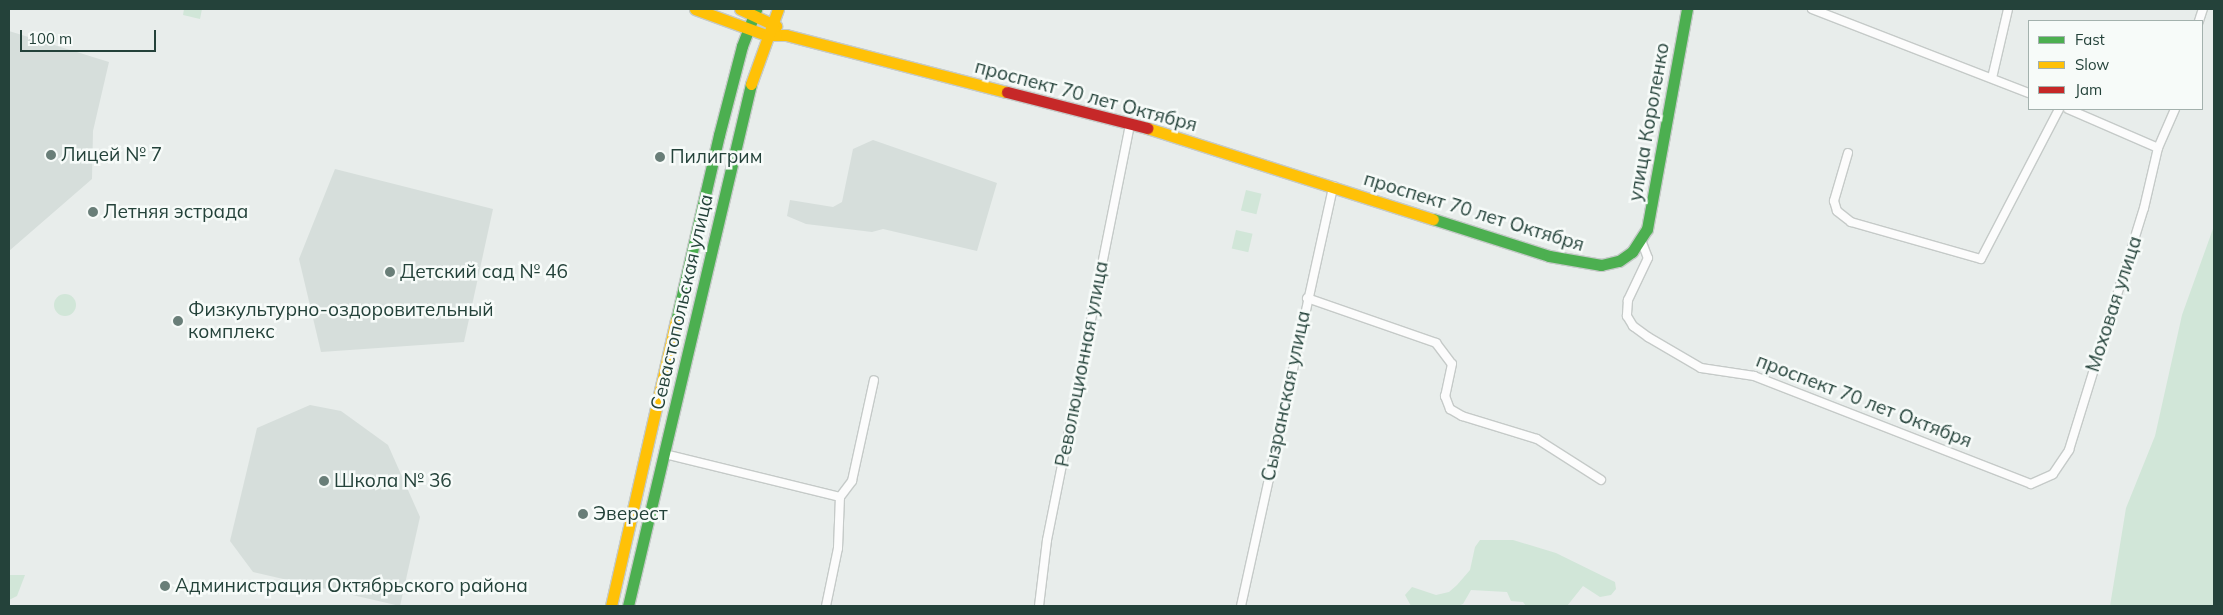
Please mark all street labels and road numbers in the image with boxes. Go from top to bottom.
street label: улица Короленко [1624,41,1674,203]
street label: проспект 70 лет Октября [972,55,1200,137]
street label: проспект 70 лет Октября [1361,168,1587,256]
street label: Севастопольская улица [646,192,718,412]
street label: Моховая улица [2081,233,2147,375]
street label: Революционная улица [1051,259,1113,469]
street label: Сызранская улица [1257,309,1315,483]
street label: проспект 70 лет Октября [1753,349,1975,453]

